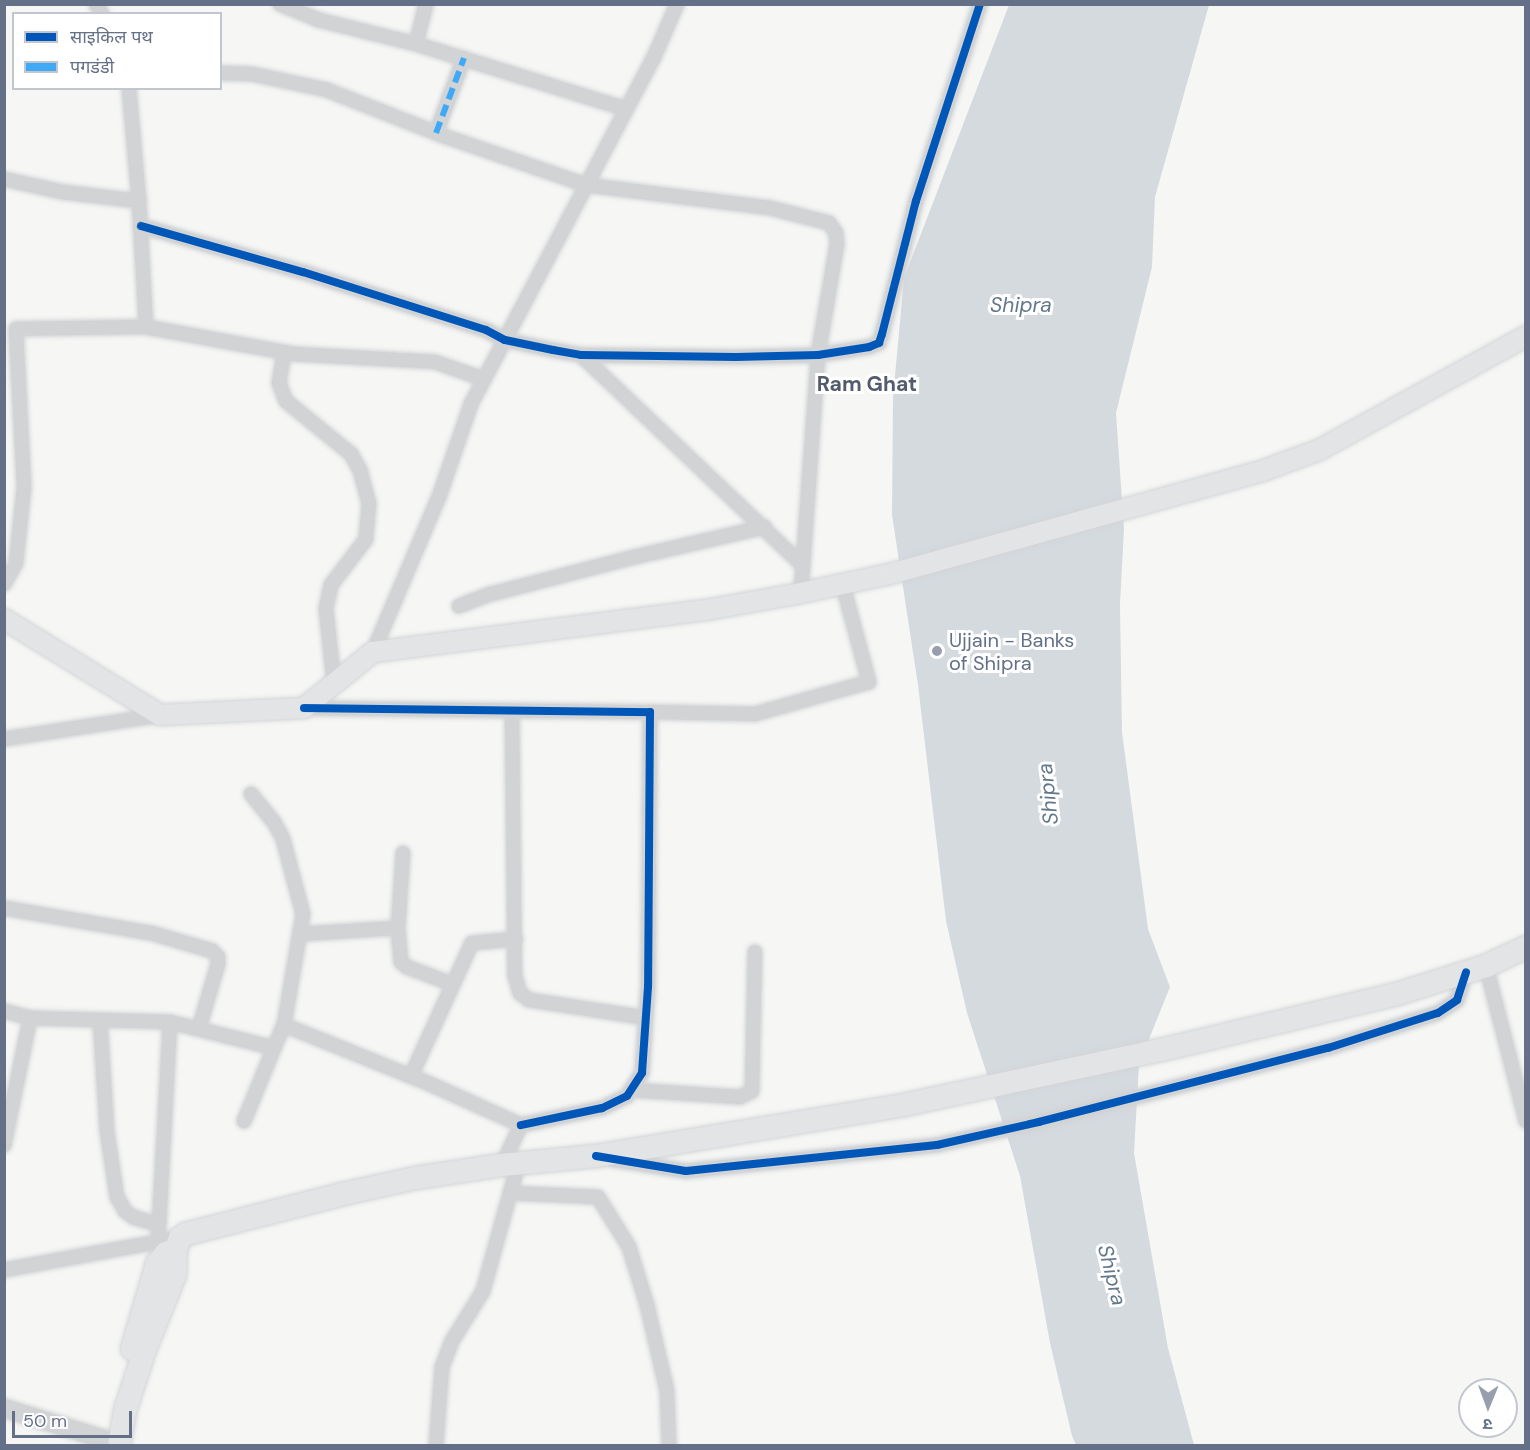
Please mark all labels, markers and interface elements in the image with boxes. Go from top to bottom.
legend [12,12,222,90]
text: साइकिल पथ [70,25,153,49]
text: पगडंडी [70,55,114,79]
water label: Shipra [990,292,1052,318]
district label: Ram Ghat [817,371,917,397]
place label: Ujjain - Banks of Shipra [949,628,1074,675]
marker: Ujjain - Banks of Shipra [930,644,944,658]
water label: Shipra [1032,762,1064,826]
water label: Shipra [1092,1242,1132,1308]
north arrow [1458,1378,1518,1438]
scale bar [15,1399,135,1437]
text: 50 m [23,1409,67,1433]
text: उ [1483,1414,1493,1435]

